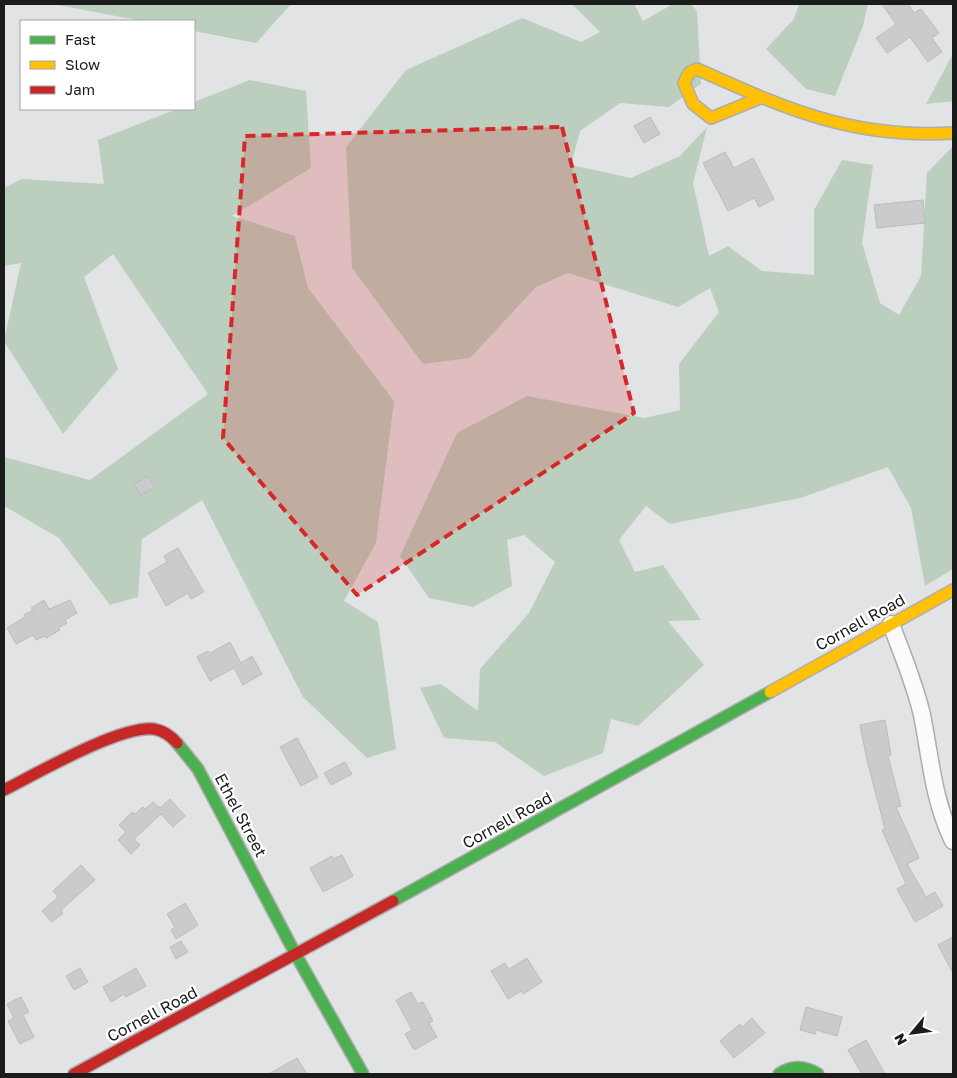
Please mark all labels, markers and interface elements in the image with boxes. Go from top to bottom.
legend [20,20,195,110]
text: Fast [65,30,96,48]
text: Slow [65,55,100,73]
text: Jam [65,80,95,98]
street label: Cornell Road [812,589,908,655]
street label: Ethel Street [211,770,271,860]
street label: Cornell Road [459,787,555,853]
street label: Cornell Road [103,982,201,1046]
north arrow [887,1008,937,1058]
text: N [890,1031,910,1048]

